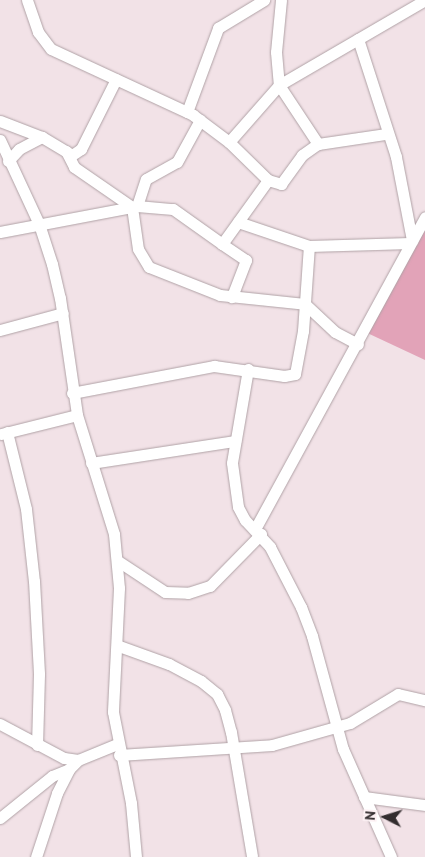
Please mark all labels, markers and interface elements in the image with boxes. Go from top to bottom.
north arrow [360,792,410,842]
text: N [361,810,379,821]

